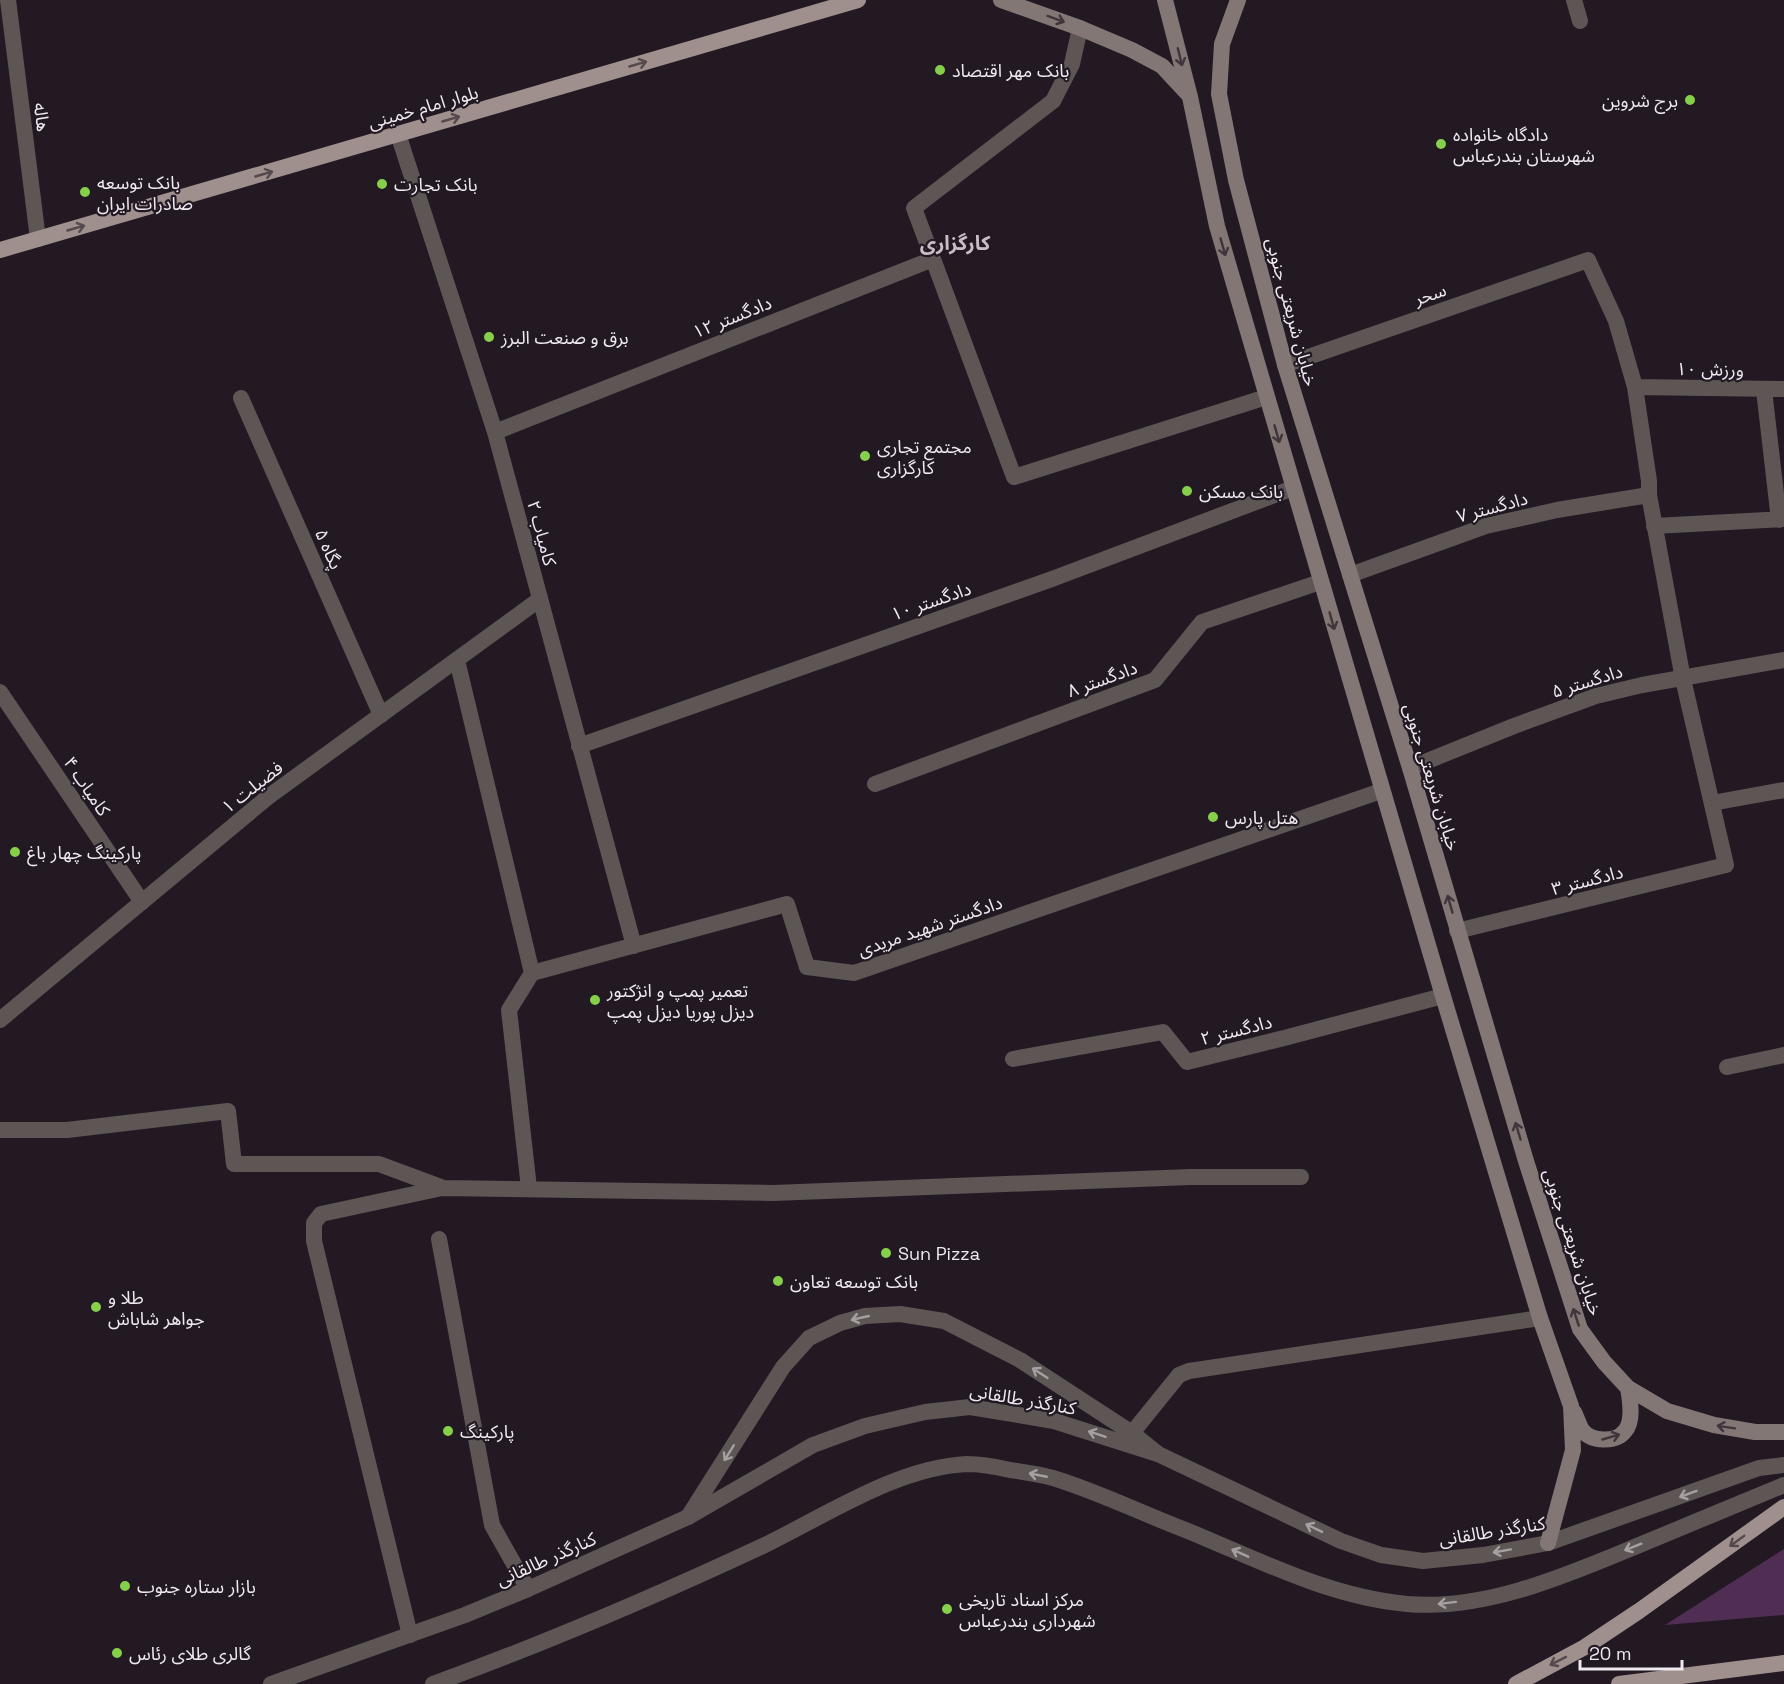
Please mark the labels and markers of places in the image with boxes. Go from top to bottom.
place label: بانک مهر اقتصاد [952,59,1069,82]
marker: بانک مهر اقتصاد [933,63,947,77]
place label: برج شروین [1602,89,1678,114]
marker: برج شروین [1683,93,1697,107]
place label: دادگاه خانواده شهرستان بندرعباس [1453,123,1595,167]
marker: دادگاه خانواده شهرستان بندرعباس [1434,137,1448,151]
place label: بانک توسعه صادرات ایران [97,171,193,215]
place label: بانک تجارت [394,173,478,196]
marker: بانک تجارت [375,177,389,191]
marker: بانک توسعه صادرات ایران [78,185,92,199]
place label: برق و صنعت البرز [500,326,629,349]
marker: برق و صنعت البرز [482,330,496,344]
place label: مجتمع تجاری کارگزاری [877,435,972,479]
marker: مجتمع تجاری کارگزاری [858,449,872,463]
place label: بانک مسکن [1199,480,1283,503]
marker: بانک مسکن [1180,484,1194,498]
place label: هتل پارس [1225,806,1298,829]
marker: هتل پارس [1206,810,1220,824]
place label: پارکینگ چهار باغ [27,841,141,867]
marker: پارکینگ چهار باغ [8,845,22,859]
place label: تعمیر پمپ و انژکتور دیزل پوریا دیزل پمپ [606,979,754,1023]
marker: تعمیر پمپ و انژکتور دیزل پوریا دیزل پمپ [588,993,602,1007]
place label: Sun Pizza [898,1242,980,1265]
marker: Sun Pizza [879,1246,893,1260]
place label: بانک توسعه تعاون [790,1270,918,1293]
marker: بانک توسعه تعاون [771,1274,785,1288]
place label: طلا و جواهر شاباش [108,1286,205,1330]
marker: طلا و جواهر شاباش [89,1300,103,1314]
place label: پارکینگ [460,1420,514,1443]
marker: پارکینگ [441,1424,455,1438]
place label: بازار ستاره جنوب [137,1575,256,1598]
marker: بازار ستاره جنوب [118,1579,132,1593]
place label: مرکز اسناد تاریخی شهرداری بندرعباس [959,1588,1096,1632]
marker: مرکز اسناد تاریخی شهرداری بندرعباس [940,1602,954,1616]
place label: گالری طلای رئاس [129,1642,252,1665]
marker: گالری طلای رئاس [110,1646,124,1660]

